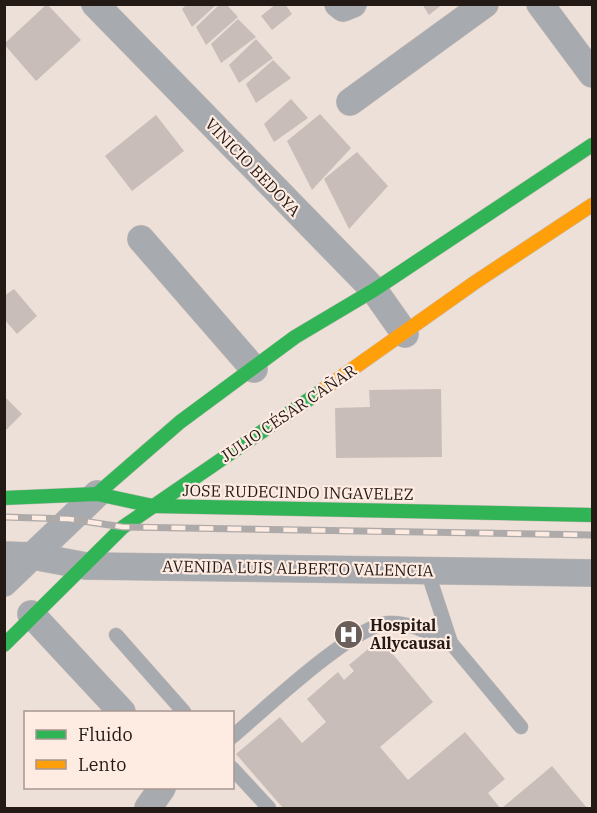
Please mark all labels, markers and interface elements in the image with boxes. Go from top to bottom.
street label: VINICIO BEDOYA [201,114,305,220]
street label: JULIO CÉSAR CAÑAR [216,359,360,466]
street label: JOSE RUDECINDO INGAVELEZ [182,480,414,504]
street label: AVENIDA LUIS ALBERTO VALENCIA [162,556,434,580]
place label: Hospital Allycausai [370,615,451,653]
hospital icon: Hospital Allycausai [333,618,365,650]
legend [24,711,234,789]
text: Fluido [78,723,133,746]
text: Lento [78,753,126,776]

